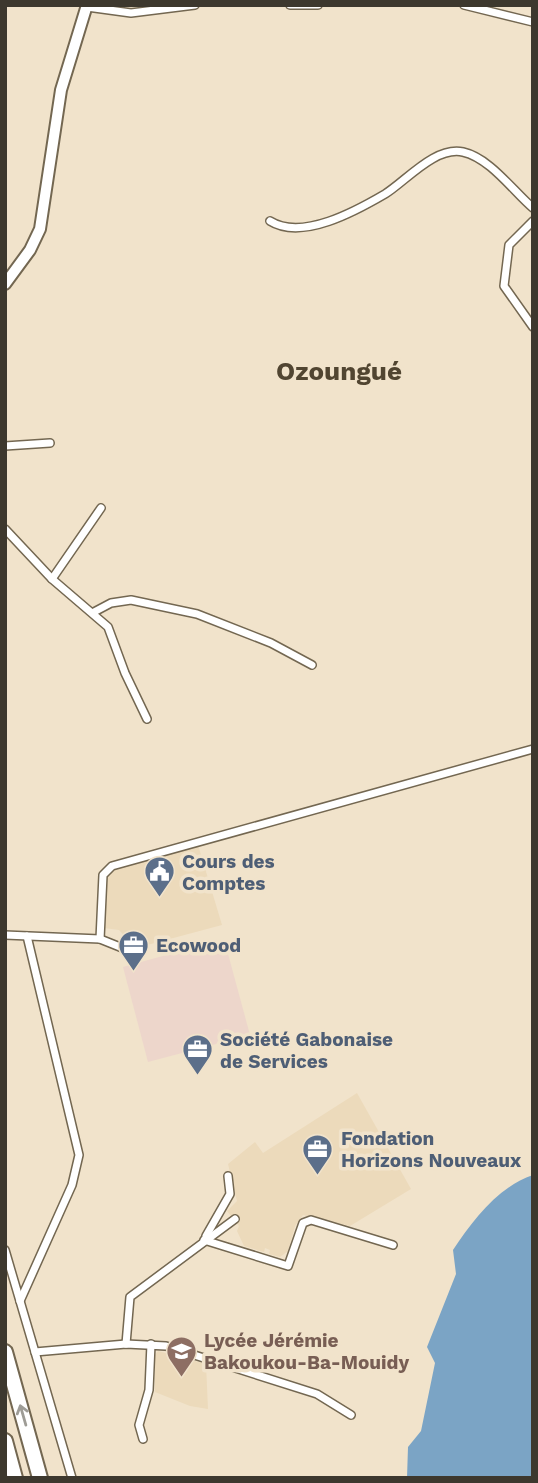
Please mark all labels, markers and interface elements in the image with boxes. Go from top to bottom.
district label: Ozoungué [276,356,402,386]
place label: Cours des Comptes [182,850,275,895]
public building icon: Cours des Comptes [142,855,176,899]
office icon: Ecowood [116,928,150,972]
place label: Ecowood [156,934,241,957]
place label: Société Gabonaise de Services [220,1028,393,1073]
office icon: Société Gabonaise de Services [180,1033,214,1077]
place label: Fondation Horizons Nouveaux [341,1127,522,1172]
office icon: Fondation Horizons Nouveaux [301,1132,335,1176]
place label: Lycée Jérémie Bakoukou-Ba-Mouidy [204,1329,410,1374]
school or university icon: Lycée Jérémie Bakoukou-Ba-Mouidy [164,1334,198,1378]
one-way arrow [15,1404,28,1426]

